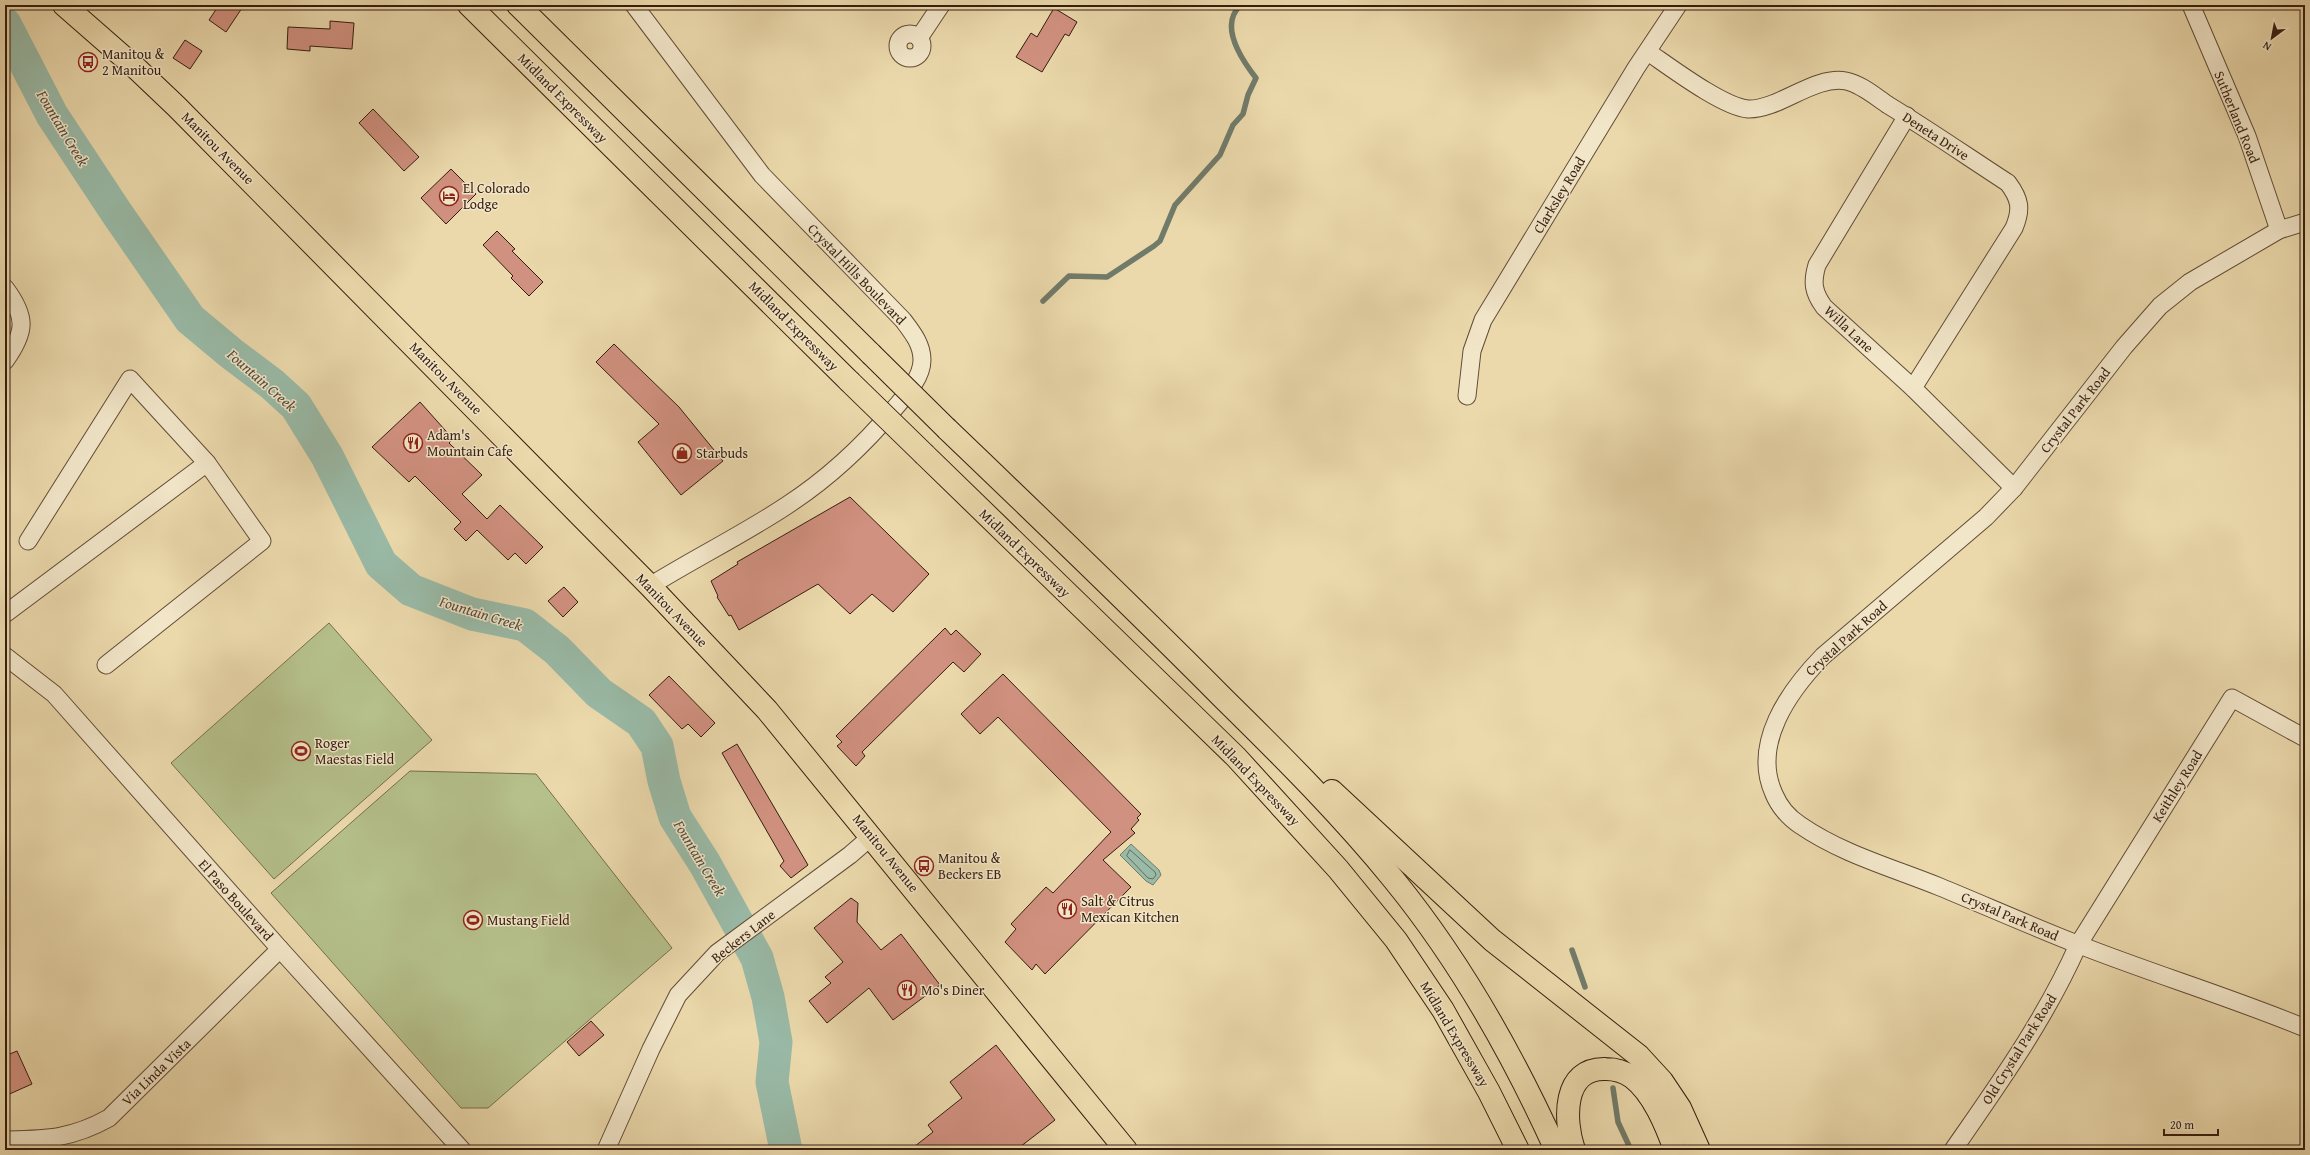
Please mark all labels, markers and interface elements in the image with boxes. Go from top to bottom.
north arrow [2252,18,2292,58]
text: N [2259,37,2274,55]
place label: Manitou & 2 Manitou [102,44,165,80]
street label: Midland Expressway [513,48,613,148]
bus stop icon: Manitou & 2 Manitou [77,51,99,73]
street label: Sutherland Road [2209,68,2265,167]
water label: Fountain Creek [31,85,94,170]
street label: Manitou Avenue [177,107,259,189]
street label: Deneta Drive [1899,107,1973,165]
street label: Clarksley Road [1528,152,1590,237]
place label: El Colorado Lodge [463,178,530,214]
hotel icon: El Colorado Lodge [438,185,460,207]
street label: Crystal Hills Boulevard [803,219,911,329]
street label: Midland Expressway [744,276,844,376]
street label: Willa Lane [1820,301,1879,357]
street label: Manitou Avenue [405,337,487,419]
water label: Fountain Creek [222,343,301,416]
street label: Crystal Park Road [2035,363,2115,457]
place label: Adam's Mountain Cafe [427,425,513,461]
restaurant icon: Adam's Mountain Cafe [402,432,424,454]
shop icon: Starbuds [671,442,693,464]
place label: Starbuds [696,443,748,463]
street label: Midland Expressway [975,504,1075,602]
street label: Manitou Avenue [632,569,713,652]
water label: Fountain Creek [436,590,525,636]
street label: Crystal Park Road [1801,595,1892,680]
street label: Midland Expressway [1207,730,1305,830]
place label: Roger Maestas Field [315,733,395,769]
sports icon: Roger Maestas Field [290,740,312,762]
street label: Keithley Road [2147,746,2207,826]
street label: Manitou Avenue [848,810,924,897]
water label: Fountain Creek [668,815,731,900]
place label: Manitou & Beckers EB [938,848,1001,884]
street label: El Paso Boulevard [194,855,278,946]
bus stop icon: Manitou & Beckers EB [913,855,935,877]
street label: Crystal Park Road [1958,886,2062,946]
place label: Salt & Citrus Mexican Kitchen [1081,891,1179,927]
restaurant icon: Salt & Citrus Mexican Kitchen [1056,898,1078,920]
street label: Beckers Lane [707,904,780,967]
sports icon: Mustang Field [462,909,484,931]
place label: Mustang Field [487,910,570,930]
street label: Midland Expressway [1415,977,1495,1091]
restaurant icon: Mo's Diner [896,979,918,1001]
place label: Mo's Diner [921,980,985,1000]
street label: Old Crystal Park Road [1977,989,2061,1108]
street label: Via Linda Vista [117,1034,195,1110]
scale bar [2164,1111,2218,1137]
text: 20 m [2170,1116,2194,1133]

